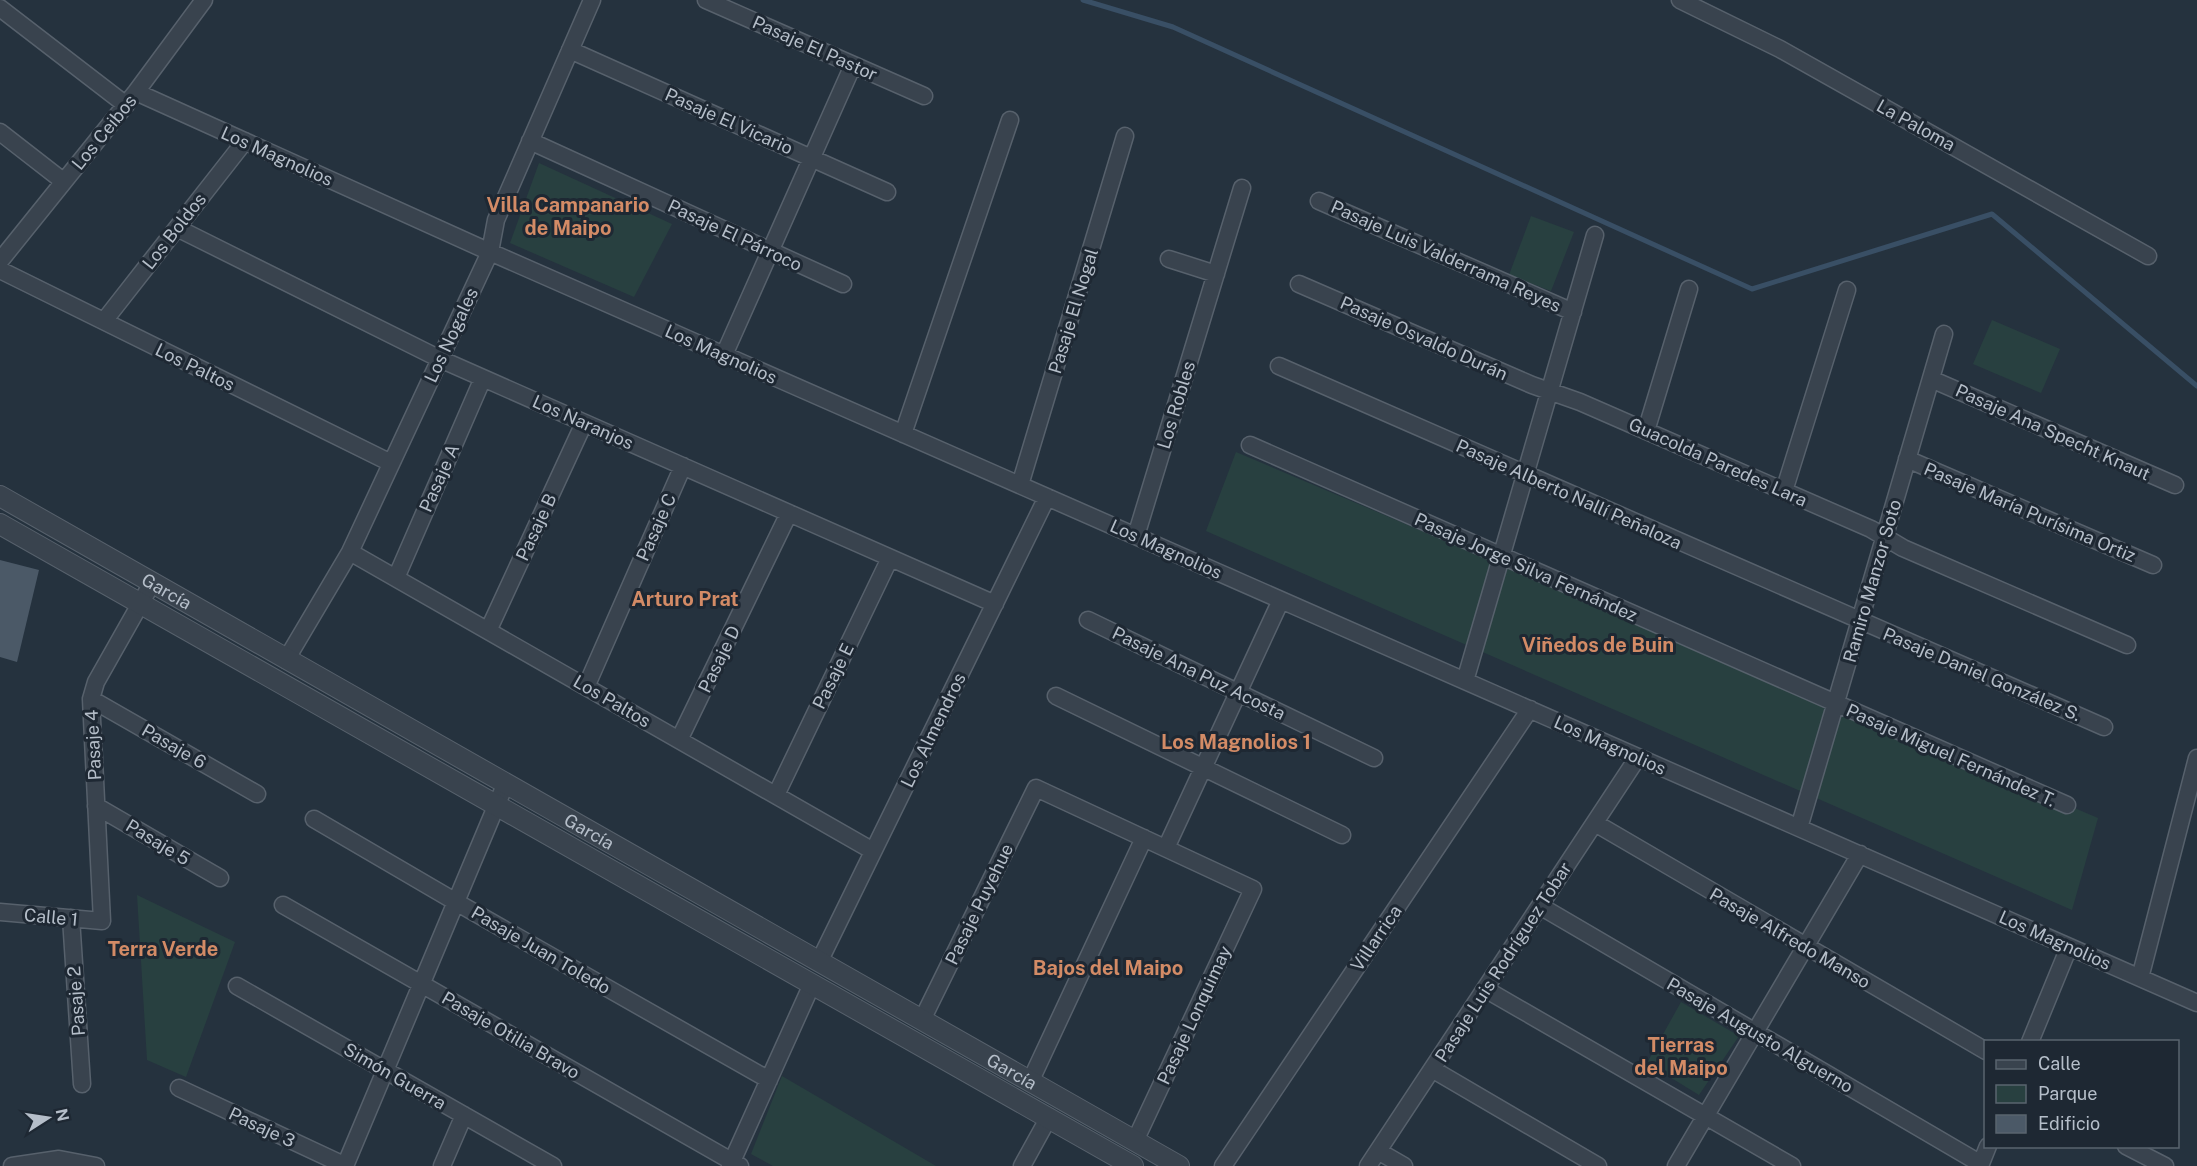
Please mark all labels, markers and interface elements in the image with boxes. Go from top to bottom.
street label: Pasaje El Pastor [749,11,881,85]
street label: Pasaje El Vicario [662,83,796,159]
street label: Los Ceibos [67,90,141,174]
street label: La Paloma [1873,95,1959,155]
street label: Los Magnolios [218,122,336,190]
street label: Los Boldos [138,189,210,273]
district label: Villa Campanario de Maipo [486,193,650,240]
street label: Pasaje El Párroco [665,195,805,275]
street label: Pasaje Luis Valderrama Reyes [1328,196,1564,316]
street label: Pasaje El Nogal [1044,246,1102,376]
street label: Los Nogales [420,284,482,386]
street label: Pasaje Osvaldo Durán [1337,292,1511,384]
street label: Los Magnolios [662,320,780,388]
street label: Los Paltos [152,339,238,395]
street label: Los Robles [1153,359,1199,451]
street label: Pasaje Ana Specht Knaut [1952,380,2154,484]
street label: Los Naranjos [529,390,637,454]
street label: Guacolda Paredes Lara [1626,413,1810,511]
street label: Pasaje Alberto Nallí Peñaloza [1453,435,1685,553]
street label: Pasaje A [415,441,463,515]
street label: Pasaje María Purísima Ortiz [1921,458,2139,566]
street label: Pasaje B [511,490,561,564]
street label: Pasaje C [632,490,680,564]
street label: Ramiro Manzor Soto [1839,497,1905,665]
street label: Pasaje Jorge Silva Fernández [1411,508,1641,626]
street label: Los Magnolios [1107,515,1225,583]
street label: García [138,568,196,613]
district label: Arturo Prat [631,587,739,611]
street label: Pasaje D [694,622,744,696]
street label: Pasaje Ana Puz Acosta [1109,622,1289,724]
street label: Pasaje Daniel González S. [1880,623,2084,725]
district label: Viñedos de Buin [1522,633,1674,657]
street label: Pasaje E [808,640,858,712]
street label: Los Almendros [896,669,970,791]
street label: Los Paltos [570,671,654,731]
street label: Pasaje Miguel Fernández T. [1843,699,2059,811]
street label: Pasaje 4 [81,709,105,781]
street label: Los Magnolios [1551,711,1669,779]
street label: Pasaje 6 [138,719,210,773]
district label: Los Magnolios 1 [1161,730,1311,754]
street label: García [561,808,618,853]
street label: Pasaje 5 [122,815,194,869]
street label: Pasaje Puyehue [941,840,1017,968]
street label: Pasaje Luis Rodríguez Tobar [1430,858,1576,1066]
street label: Pasaje Alfredo Manso [1706,883,1874,993]
street label: Villarrica [1346,901,1406,975]
street label: Pasaje Juan Toledo [468,902,614,998]
street label: Calle 1 [23,904,79,930]
street label: Los Magnolios [1996,906,2114,974]
district label: Terra Verde [108,937,218,961]
street label: Pasaje Lonquimay [1153,942,1236,1088]
district label: Bajos del Maipo [1033,956,1183,980]
street label: Pasaje 2 [63,965,89,1037]
street label: Pasaje Augusto Alguerno [1663,973,1857,1097]
street label: Pasaje Otilia Bravo [438,987,584,1083]
district label: Tierras del Maipo [1634,1033,1728,1080]
street label: Simón Guerra [340,1038,450,1114]
legend [1984,1040,2179,1148]
street label: García [983,1049,1041,1094]
text: Calle [2038,1053,2081,1074]
text: Parque [2038,1083,2098,1104]
north arrow [18,1088,78,1148]
street label: Pasaje 3 [225,1103,299,1151]
text: N [52,1107,73,1123]
text: Edificio [2038,1113,2100,1134]

